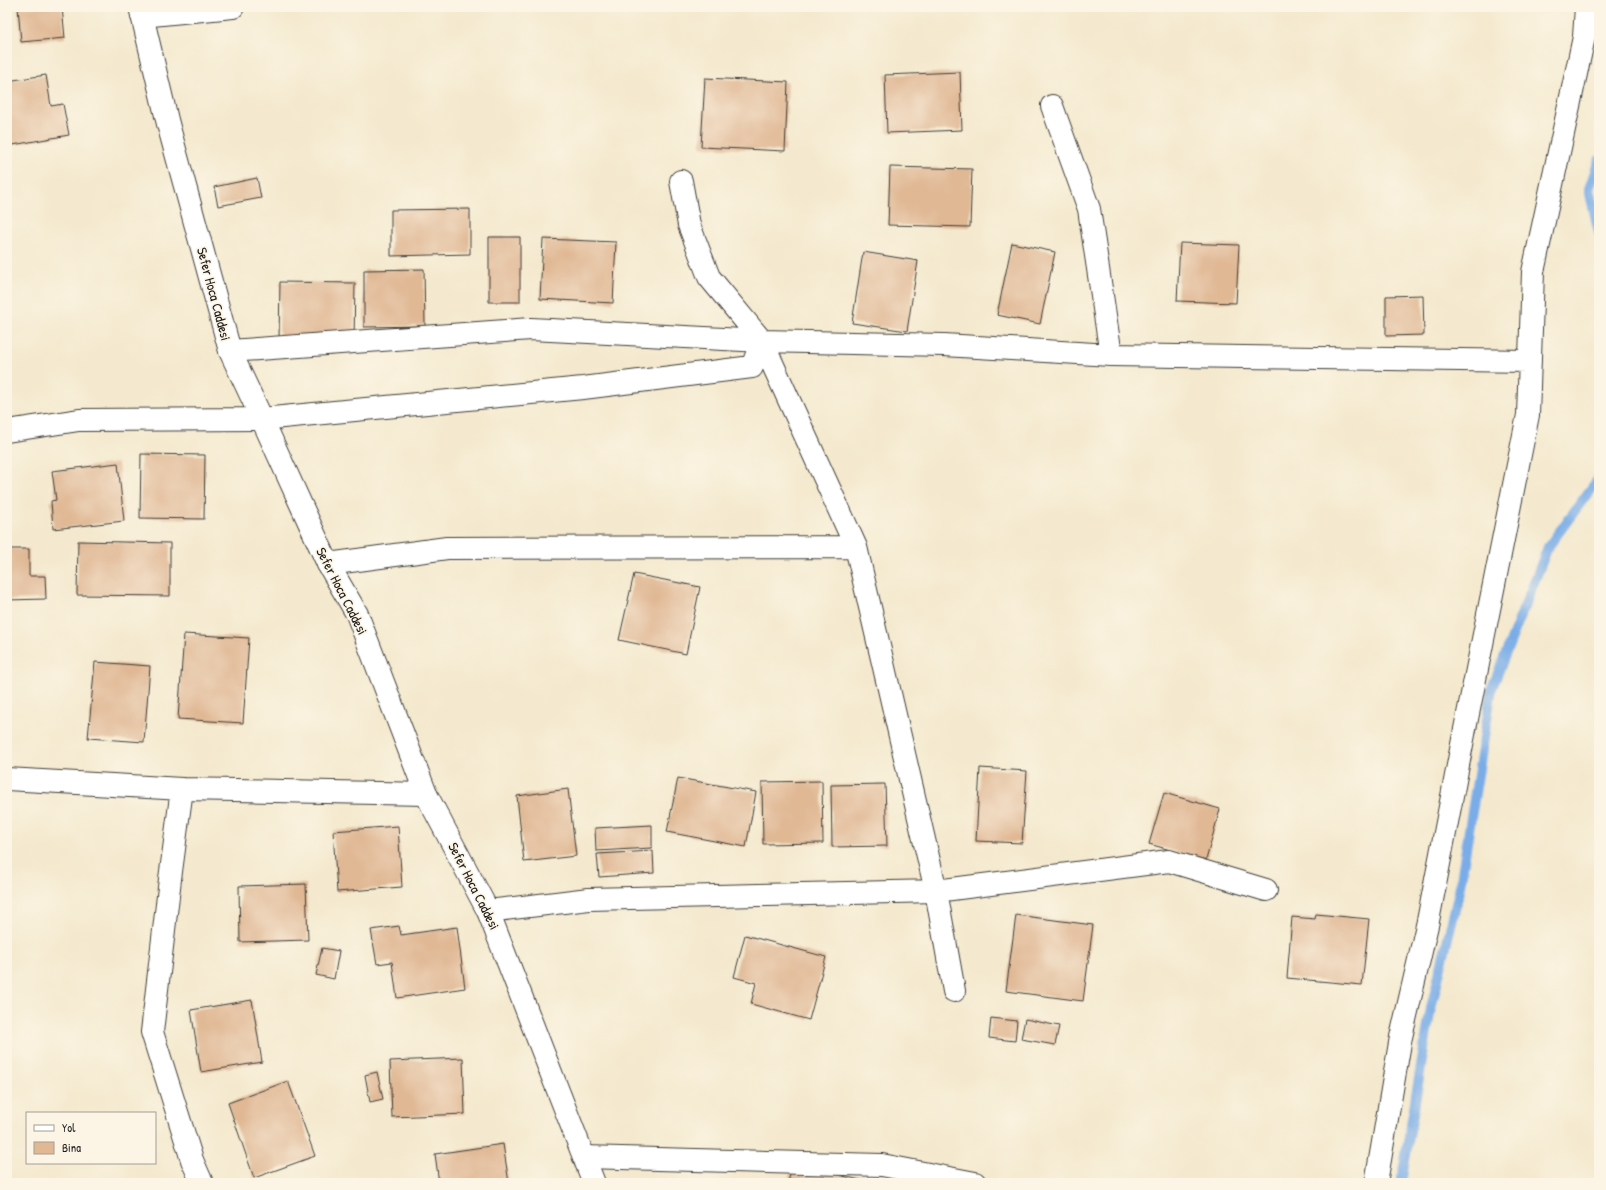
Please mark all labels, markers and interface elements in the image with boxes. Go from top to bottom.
street label: Sefer Hoca Caddesi [193,245,236,343]
street label: Sefer Hoca Caddesi [312,544,373,638]
street label: Sefer Hoca Caddesi [444,839,505,933]
legend [26,1112,156,1164]
text: Yol [62,1119,76,1136]
text: Bina [62,1139,81,1156]

